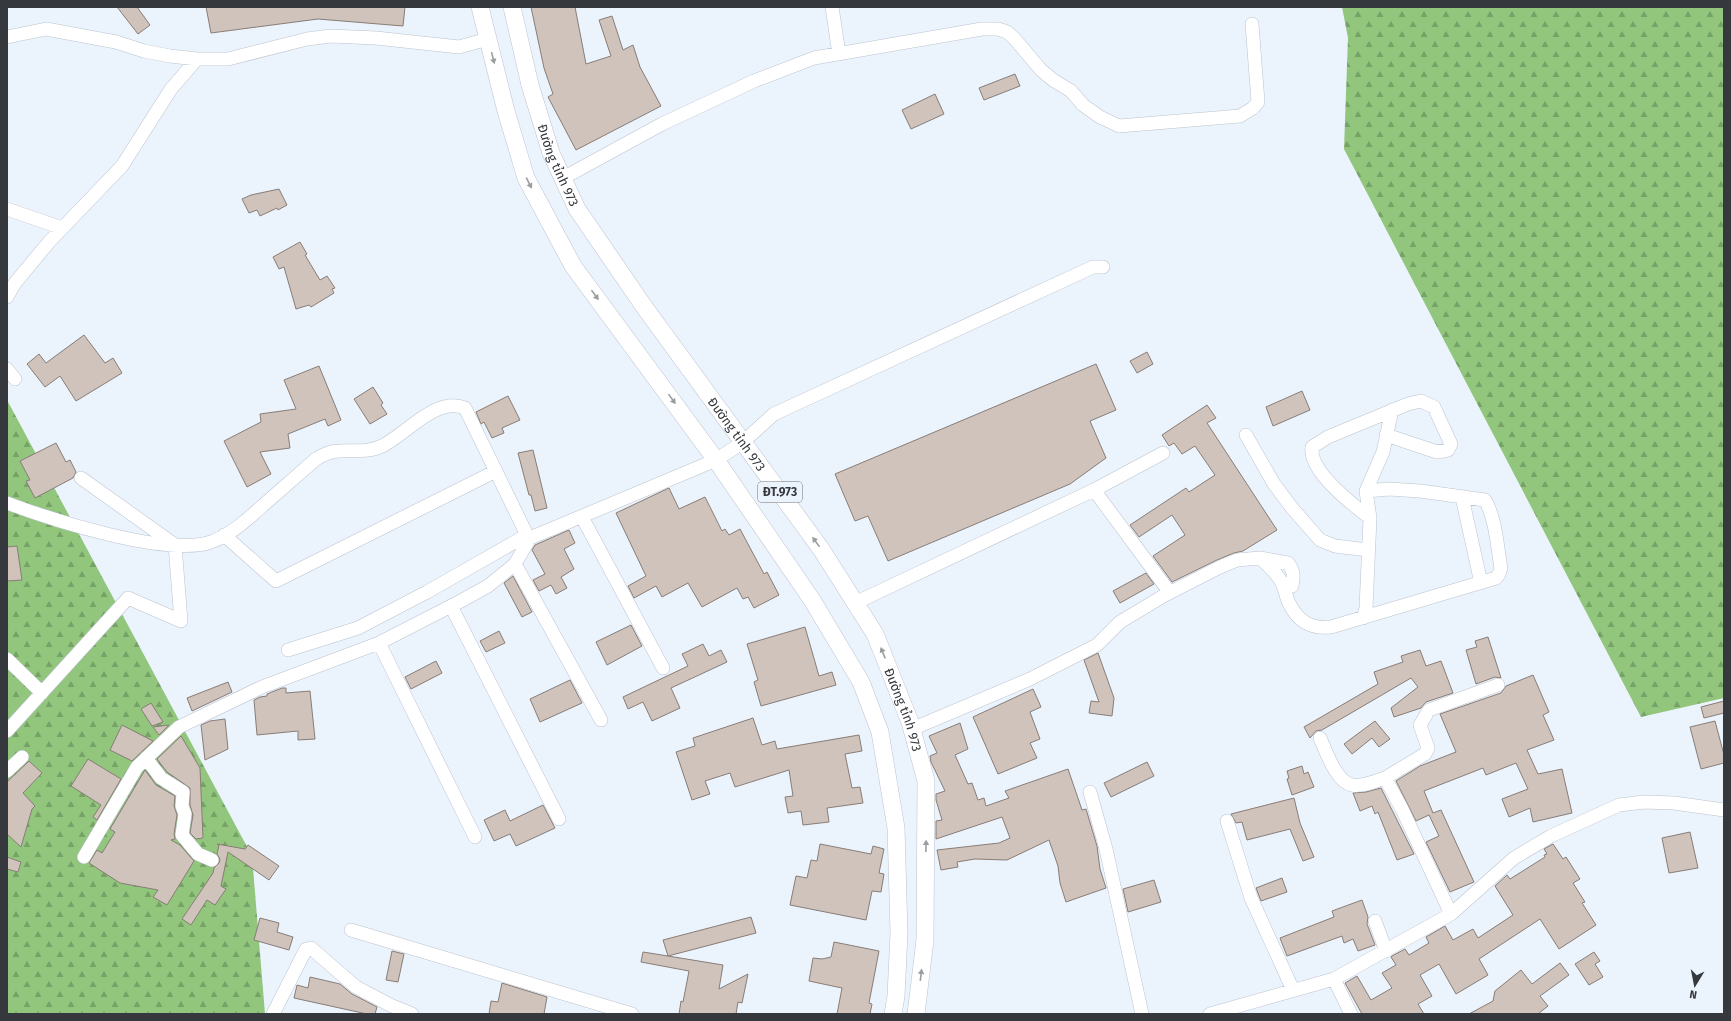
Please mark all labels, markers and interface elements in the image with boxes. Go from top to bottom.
one-way arrow [490,52,496,65]
street label: Đường tỉnh 973 [535,122,582,209]
one-way arrow [526,177,532,189]
one-way arrow [591,289,599,300]
one-way arrow [668,394,676,405]
street label: Đường tỉnh 973 [705,394,768,474]
road number: ĐT.973 [758,482,802,502]
one-way arrow [812,536,820,547]
one-way arrow [879,646,885,658]
street label: Đường tỉnh 973 [881,666,925,753]
one-way arrow [923,839,929,852]
north arrow [1675,965,1715,1005]
one-way arrow [917,969,924,981]
text: N [1689,987,1698,1001]

